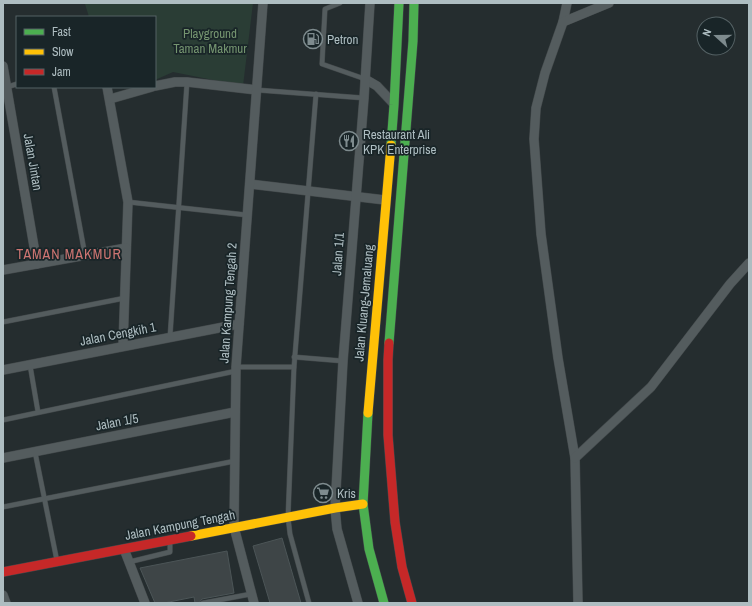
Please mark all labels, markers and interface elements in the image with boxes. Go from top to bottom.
legend [16,16,156,88]
north arrow [696,16,736,56]
text: Fast [52,24,71,40]
park label: Playground Taman Makmur [173,25,247,57]
text: N [699,27,714,38]
fuel station icon: Petron [302,28,324,50]
place label: Petron [327,31,358,48]
text: Slow [52,44,74,60]
text: Jam [52,64,71,80]
place label: Restaurant Ali KPK Enterprise [363,126,437,158]
restaurant icon: Restaurant Ali KPK Enterprise [338,130,360,152]
street label: Jalan Jintan [20,132,46,192]
street label: Jalan 1/1 [328,232,348,276]
street label: Jalan Kampung Tengah 2 [215,242,241,364]
street label: Jalan Kluang-Jemaluang [350,244,378,362]
district label: TAMAN MAKMUR [16,245,122,263]
street label: Jalan Cengkih 1 [79,318,157,350]
street label: Jalan 1/5 [94,410,140,434]
supermarket icon: Kris [312,482,334,504]
place label: Kris [337,485,356,502]
street label: Jalan Kampung Tengah [123,506,237,544]

